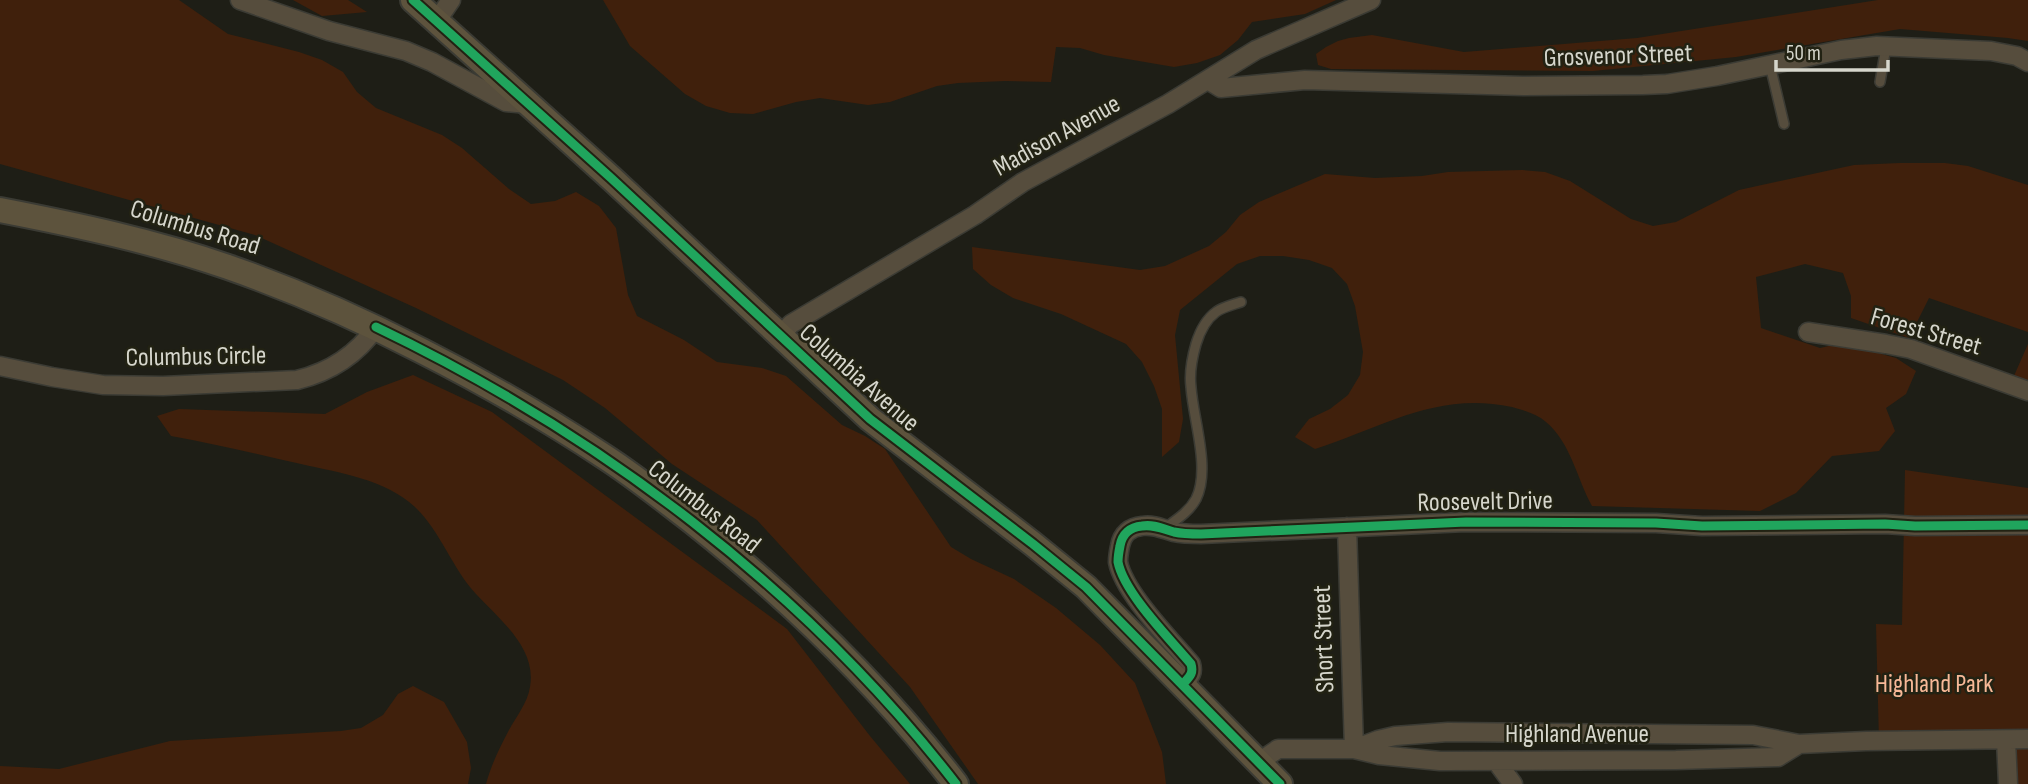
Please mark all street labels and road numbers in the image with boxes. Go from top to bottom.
street label: Grosvenor Street [1543,38,1693,74]
street label: Madison Avenue [988,88,1126,184]
street label: Columbus Road [126,194,264,262]
street label: Forest Street [1867,301,1985,363]
street label: Columbia Avenue [793,317,925,439]
street label: Columbus Circle [125,340,267,374]
street label: Columbus Road [642,454,766,560]
street label: Roosevelt Drive [1417,485,1553,519]
street label: Short Street [1307,585,1341,693]
street label: Highland Avenue [1505,719,1649,750]

